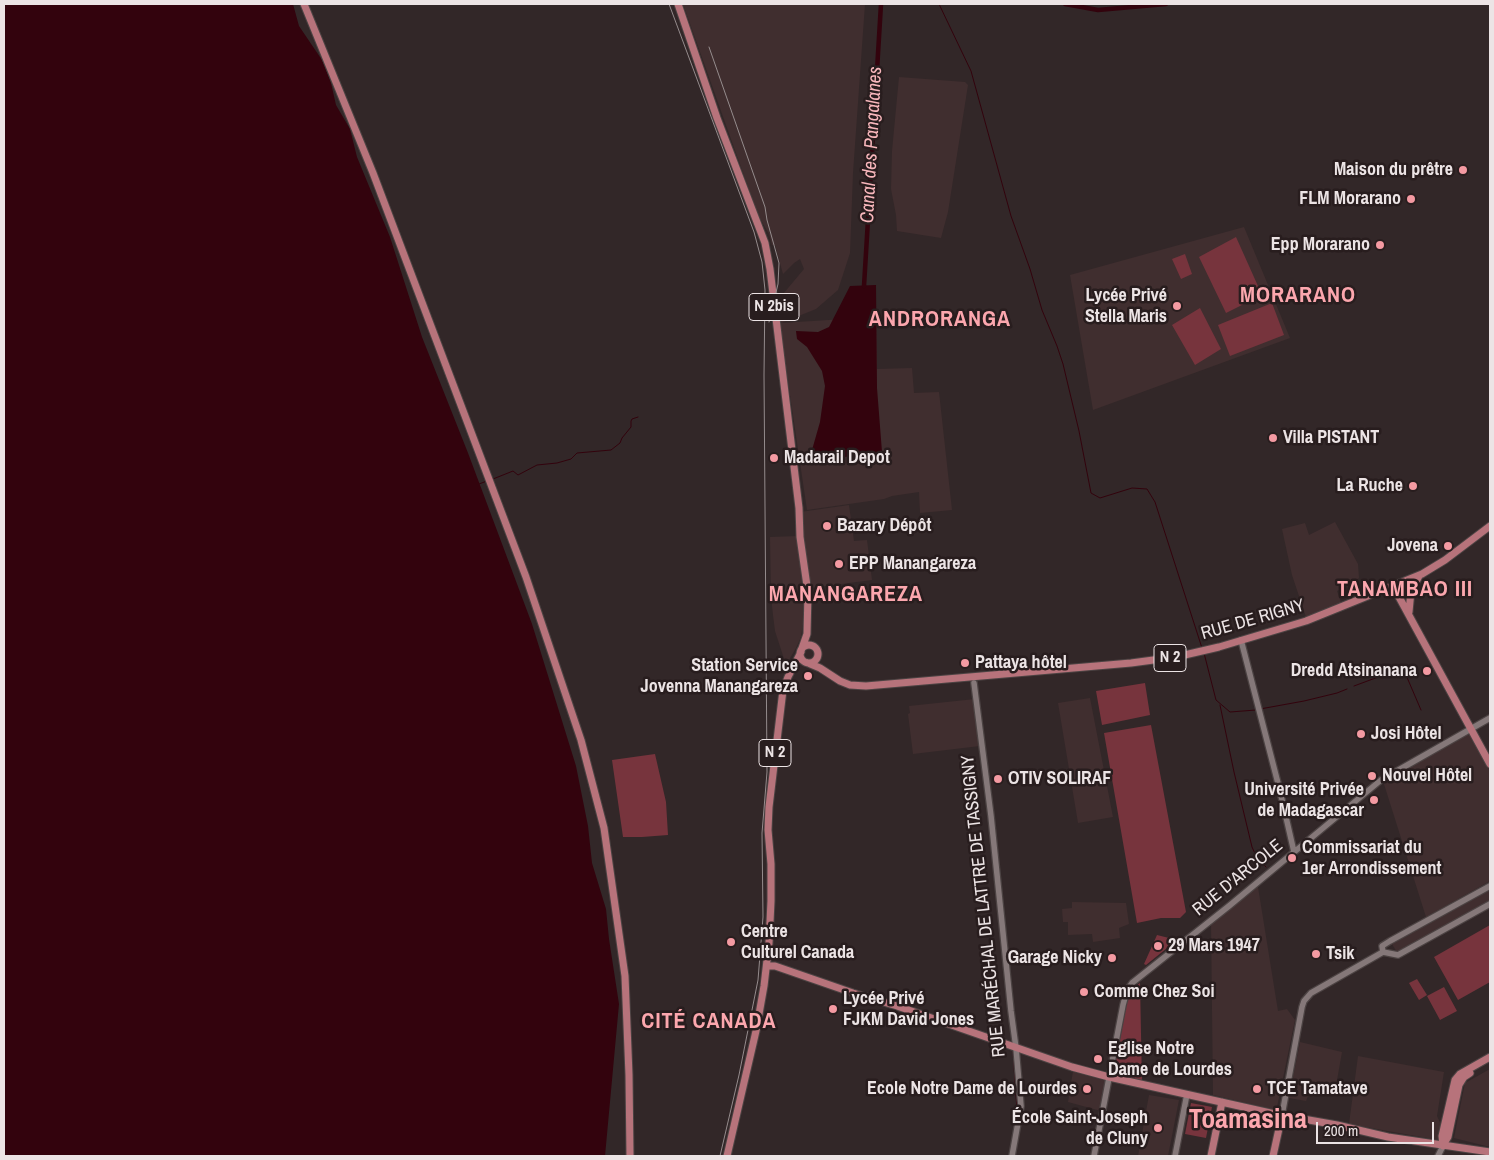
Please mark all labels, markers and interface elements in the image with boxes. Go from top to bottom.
water label: Canal des Pangalanes [857,66,887,224]
place label: Maison du prêtre [1334,159,1453,181]
marker: Maison du prêtre [1457,164,1469,176]
place label: FLM Morarano [1299,188,1401,210]
marker: FLM Morarano [1405,193,1417,205]
place label: Epp Morarano [1271,234,1370,256]
marker: Epp Morarano [1374,239,1386,251]
district label: MORARANO [1239,283,1357,309]
place label: Lycée Privé Stella Maris [1085,285,1167,328]
road number: N 2bis [749,294,799,320]
marker: Lycée Privé Stella Maris [1171,300,1183,312]
district label: ANDRORANGA [868,307,1012,333]
place label: Villa PISTANT [1283,427,1379,449]
marker: Villa PISTANT [1267,432,1279,444]
place label: Madarail Depot [784,447,890,469]
marker: Madarail Depot [768,452,780,464]
place label: La Ruche [1337,475,1403,497]
marker: La Ruche [1407,480,1419,492]
place label: Bazary Dépôt [837,515,931,537]
marker: Bazary Dépôt [821,520,833,532]
place label: Jovena [1387,535,1438,557]
marker: Jovena [1442,540,1454,552]
place label: EPP Manangareza [849,553,976,575]
marker: EPP Manangareza [833,558,845,570]
district label: TANAMBAO III [1336,577,1474,603]
district label: MANANGAREZA [767,582,925,608]
street label: RUE DE RIGNY [1199,595,1307,645]
road number: N 2 [1154,644,1186,671]
place label: Pattaya hôtel [975,652,1067,674]
place label: Station Service Jovenna Manangareza [641,655,798,698]
marker: Pattaya hôtel [959,657,971,669]
place label: Dredd Atsinanana [1291,660,1417,682]
marker: Dredd Atsinanana [1421,665,1433,677]
marker: Station Service Jovenna Manangareza [802,670,814,682]
place label: Josi Hôtel [1371,723,1442,745]
marker: Josi Hôtel [1355,728,1367,740]
road number: N 2 [759,740,791,766]
street label: RUE MARÉCHAL DE LATTRE DE TASSIGNY [957,754,1011,1058]
place label: Nouvel Hôtel [1382,765,1472,787]
place label: OTIV SOLIRAF [1008,768,1111,790]
marker: Nouvel Hôtel [1366,770,1378,782]
marker: OTIV SOLIRAF [992,773,1004,785]
place label: Université Privée de Madagascar [1244,779,1364,822]
marker: Université Privée de Madagascar [1368,794,1380,806]
street label: RUE D'ARCOLE [1189,835,1287,921]
place label: Commissariat du 1er Arrondissement [1302,837,1441,880]
marker: Commissariat du 1er Arrondissement [1286,852,1298,864]
place label: Centre Culturel Canada [741,921,854,964]
place label: 29 Mars 1947 [1168,935,1260,957]
marker: Centre Culturel Canada [725,936,737,948]
marker: 29 Mars 1947 [1152,940,1164,952]
place label: Tsik [1326,943,1354,965]
place label: Garage Nicky [1008,947,1102,969]
marker: Tsik [1310,948,1322,960]
marker: Garage Nicky [1106,952,1118,964]
place label: Comme Chez Soi [1094,981,1215,1003]
marker: Comme Chez Soi [1078,986,1090,998]
place label: Lycée Privé FJKM David Jones [843,988,974,1030]
marker: Lycée Privé FJKM David Jones [827,1003,839,1015]
district label: CITÉ CANADA [640,1009,778,1035]
place label: Eglise Notre Dame de Lourdes [1108,1038,1232,1080]
marker: Eglise Notre Dame de Lourdes [1092,1053,1104,1065]
place label: Ecole Notre Dame de Lourdes [867,1078,1077,1100]
place label: TCE Tamatave [1267,1078,1368,1100]
marker: Ecole Notre Dame de Lourdes [1081,1083,1093,1095]
marker: TCE Tamatave [1251,1083,1263,1095]
district label: Toamasina [1189,1103,1307,1137]
place label: École Saint-Joseph de Cluny [1012,1107,1148,1150]
scale bar [1319,1112,1436,1144]
text: 200 m [1324,1120,1358,1141]
marker: École Saint-Joseph de Cluny [1152,1122,1164,1134]

